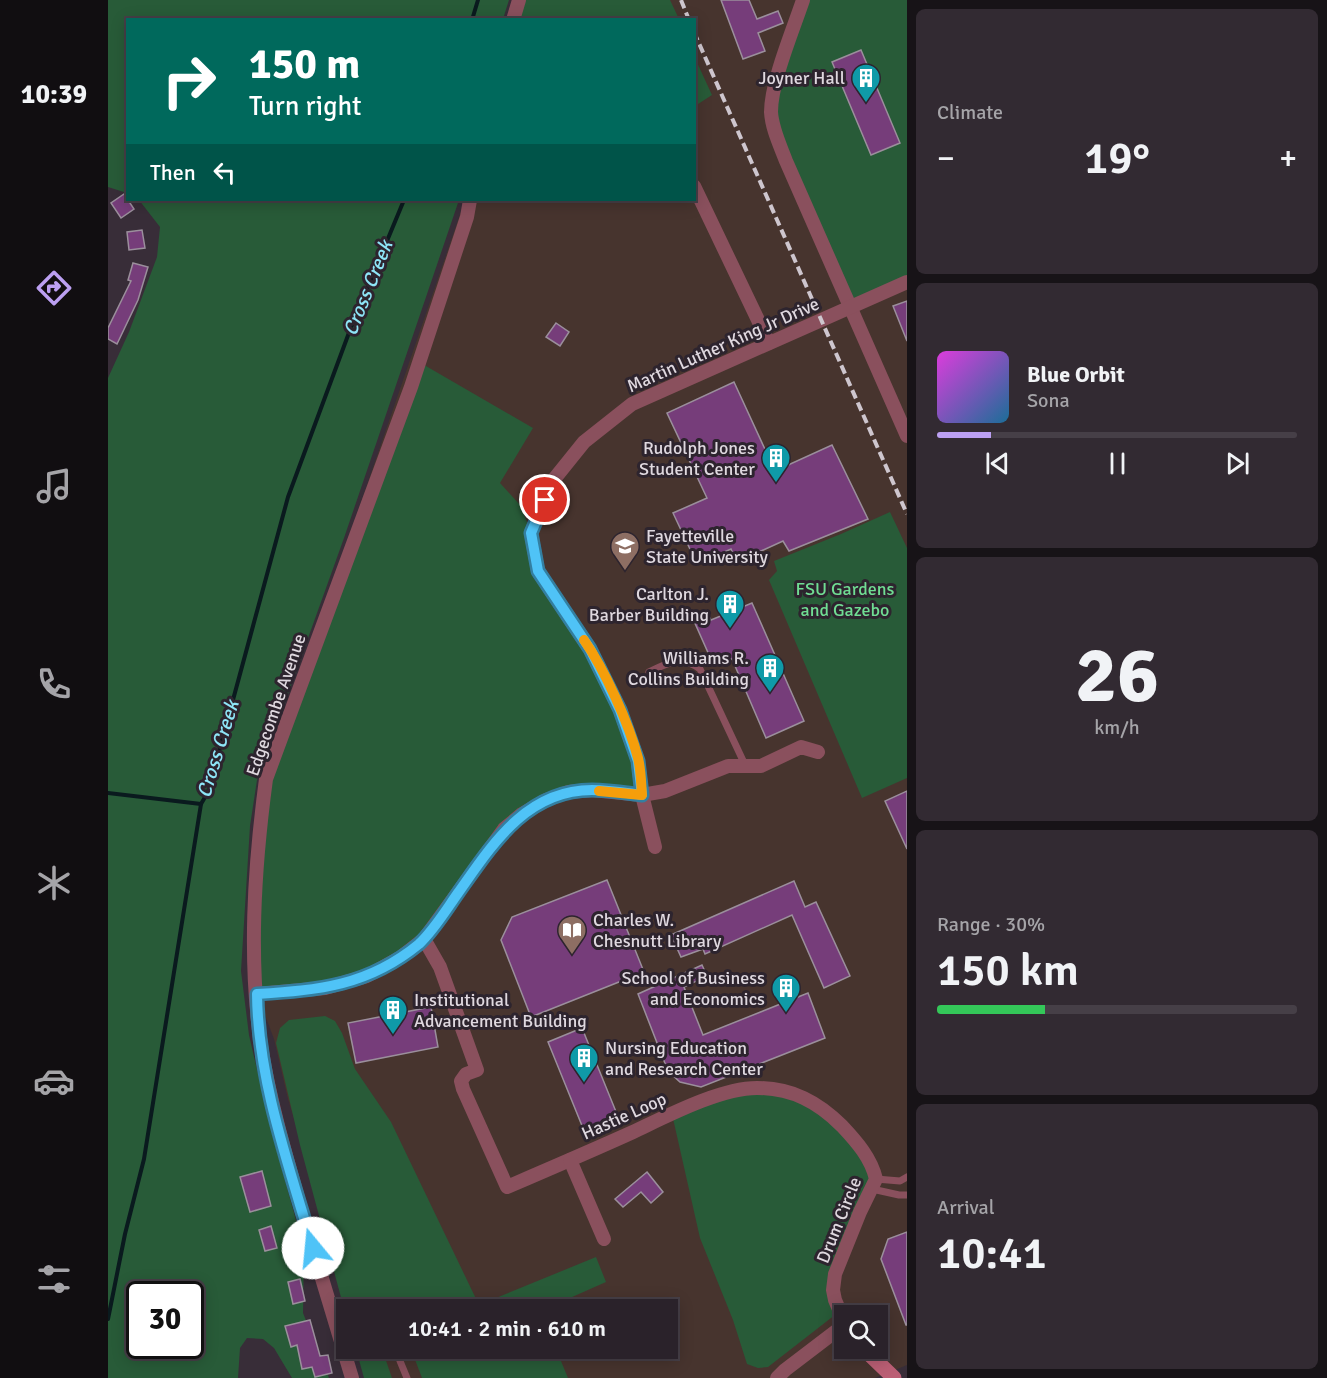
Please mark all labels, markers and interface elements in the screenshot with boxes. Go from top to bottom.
text: 150 m [249,39,360,90]
icon: right [150,42,228,120]
building icon: Joyner Hall [850,62,882,104]
place label: Joyner Hall [758,67,845,89]
text: 10:39 [21,78,87,111]
text: Turn right [249,90,362,123]
text: Climate [937,100,1003,125]
text: 19° [1084,131,1150,186]
text: − [937,138,955,179]
text: + [1279,138,1297,179]
icon: left [208,156,241,189]
text: Then [150,159,196,186]
water label: Cross Creek [338,235,399,339]
icon: directions [33,267,75,309]
street label: Martin Luther King Jr Drive [623,293,823,397]
text: Blue Orbit [1027,361,1125,388]
text: Sona [1027,388,1070,413]
place label: Rudolph Jones Student Center [639,437,755,480]
building icon: Rudolph Jones Student Center [760,442,792,484]
icon: previous [981,447,1014,480]
icon: pause [1101,447,1134,480]
icon: next [1221,447,1254,480]
icon: music [33,465,75,507]
pin [519,474,570,525]
icon: arrive [528,483,561,516]
place label: Fayetteville State University [646,525,769,568]
school or university icon: Fayetteville State University [609,530,641,572]
park label: FSU Gardens and Gazebo [796,578,895,621]
place label: Carlton J. Barber Building [589,583,709,626]
building icon: Carlton J. Barber Building [714,588,746,630]
text: 26 [1075,628,1159,724]
street label: Edgecombe Avenue [241,631,311,779]
place label: Williams R. Collins Building [628,647,749,690]
building icon: Williams R. Collins Building [754,652,786,694]
icon: phone [33,663,75,705]
water label: Cross Creek [191,695,245,801]
text: km/h [1094,715,1140,740]
icon: climate [33,862,75,904]
place label: Charles W. Chesnutt Library [593,909,722,952]
text: Range · 30% [937,912,1045,937]
library icon: Charles W. Chesnutt Library [556,914,588,956]
text: 150 km [937,943,1079,998]
place label: School of Business and Economics [621,967,765,1010]
building icon: School of Business and Economics [770,972,802,1014]
place label: Institutional Advancement Building [414,989,587,1032]
building icon: Institutional Advancement Building [377,994,409,1036]
place label: Nursing Education and Research Center [605,1037,763,1080]
building icon: Nursing Education and Research Center [568,1042,600,1084]
icon: car [33,1060,75,1102]
street label: Hastie Loop [578,1088,670,1144]
street label: Drum Circle [812,1174,866,1266]
text: Arrival [937,1195,995,1220]
position arrow [281,1216,345,1280]
text: 10:41 [937,1226,1047,1281]
icon: filters [33,1258,75,1300]
speed limit sign: 30 [126,1281,204,1359]
map controls [834,1305,888,1359]
button: search [834,1305,888,1359]
text: 10:41 · 2 min · 610 m [408,1315,606,1342]

